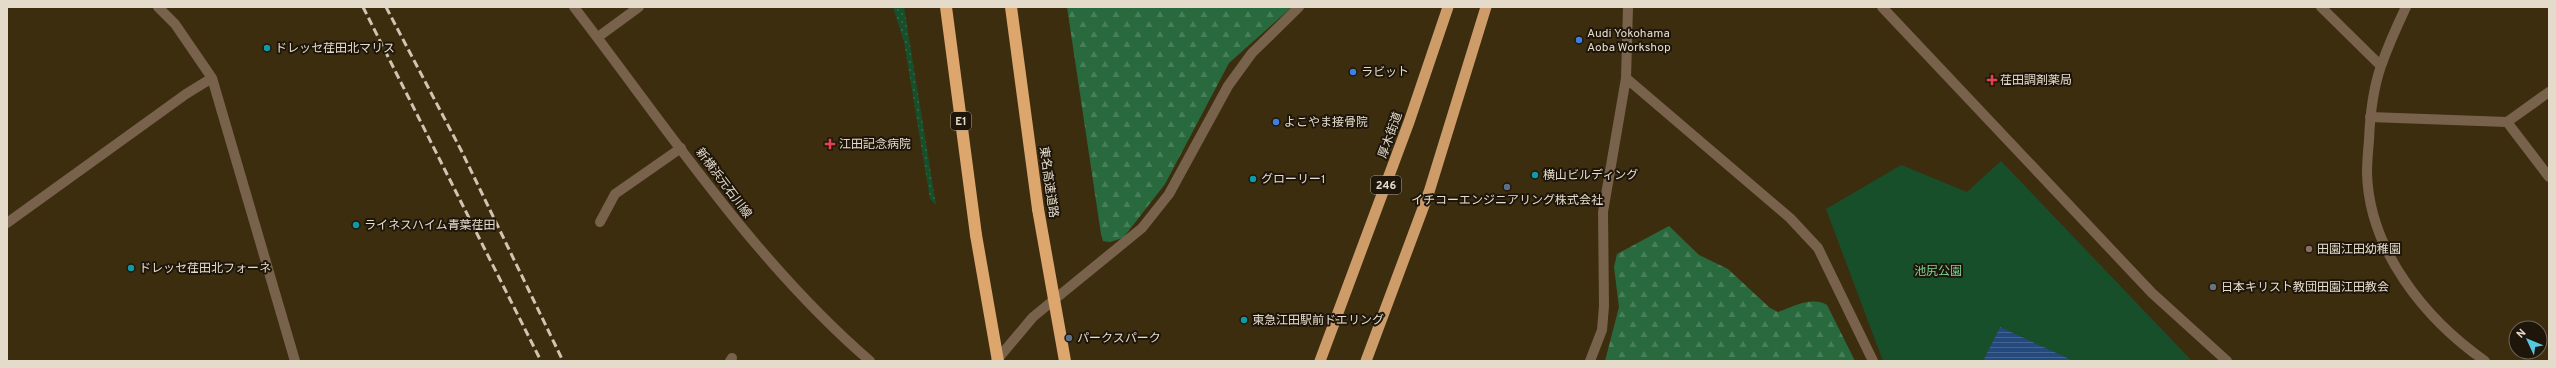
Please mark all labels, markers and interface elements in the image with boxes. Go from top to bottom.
place label: Audi Yokohama Aoba Workshop [1587,26,1671,56]
marker: Audi Yokohama Aoba Workshop [1574,35,1584,45]
place label: ドレッセ荏田北マリス [275,41,395,57]
marker: ドレッセ荏田北マリス [262,43,272,53]
place label: ラビット [1361,65,1409,81]
marker: ラビット [1348,67,1358,77]
place label: 荏田調剤薬局 [2000,73,2072,89]
marker: 荏田調剤薬局 [1987,75,1997,85]
street label: 厚木街道 [1375,110,1407,161]
road number: E1 [951,112,971,130]
place label: よこやま接骨院 [1284,115,1368,131]
marker: よこやま接骨院 [1271,117,1281,127]
place label: 江田記念病院 [839,137,911,153]
marker: 江田記念病院 [824,138,836,150]
street label: 新横浜元石川線 [692,145,755,222]
street label: 東名高速道路 [1035,145,1061,219]
place label: 横山ビルディング [1543,168,1638,184]
marker: 横山ビルディング [1530,170,1540,180]
place label: グローリー1 [1261,172,1325,188]
marker: グローリー1 [1248,174,1258,184]
road number: 246 [1371,176,1401,194]
marker: イチコーエンジニアリング株式会社 [1502,182,1512,192]
place label: イチコーエンジニアリング株式会社 [1411,193,1603,209]
place label: ライネスハイム青葉荏田 [364,218,496,234]
marker: ライネスハイム青葉荏田 [351,220,361,230]
place label: 田園江田幼稚園 [2317,242,2401,258]
marker: 田園江田幼稚園 [2304,244,2314,254]
place label: ドレッセ荏田北フォーネ [139,261,271,277]
marker: ドレッセ荏田北フォーネ [126,263,136,273]
park label: 池尻公園 [1914,264,1962,280]
place label: 日本キリスト教団田園江田教会 [2221,280,2389,296]
marker: 日本キリスト教団田園江田教会 [2208,282,2218,292]
place label: 東急江田駅前ドエリング [1252,313,1384,329]
marker: 東急江田駅前ドエリング [1239,315,1249,325]
north arrow [2508,320,2548,360]
text: N [2514,326,2529,341]
place label: パークスパーク [1077,331,1161,347]
marker: パークスパーク [1064,333,1074,343]

